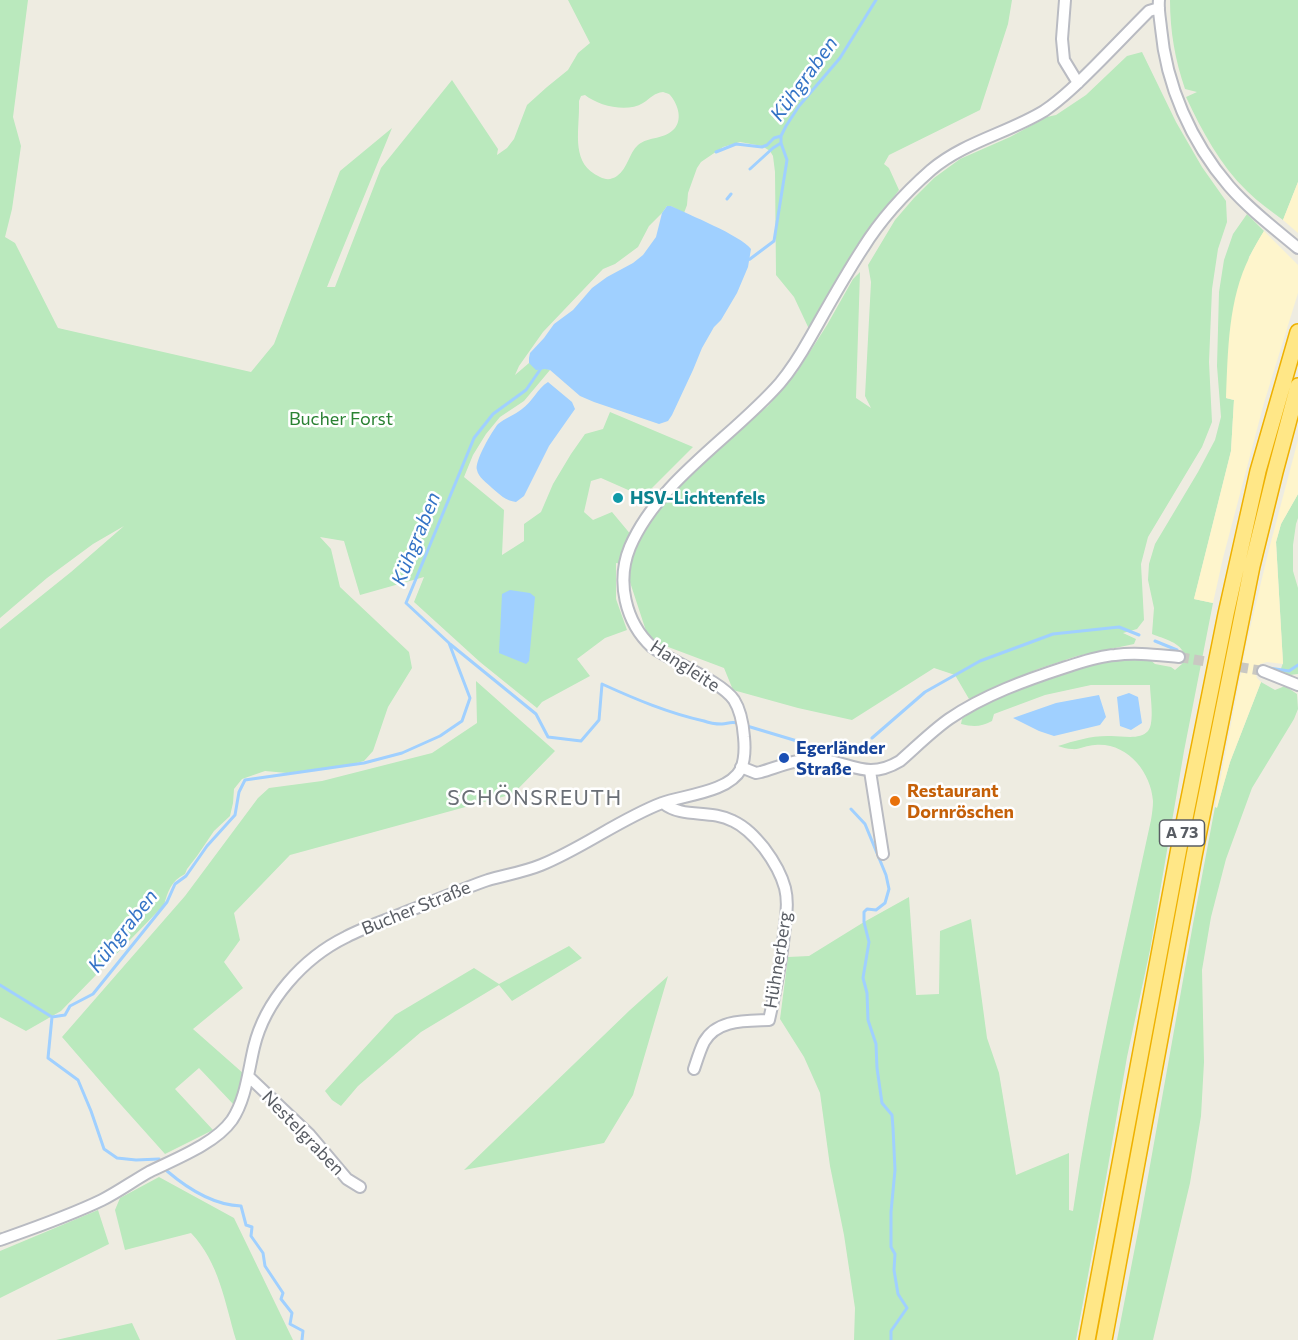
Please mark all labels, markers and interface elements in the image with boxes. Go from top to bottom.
water label: Kühgraben [765,32,843,126]
park label: Bucher Forst [289,408,393,430]
place label: HSV-Lichtenfels [630,487,765,509]
water label: Kühgraben [386,489,446,589]
marker: HSV-Lichtenfels [611,491,625,505]
street label: Hangleite [646,636,724,696]
place label: Egerländer Straße [796,737,885,780]
marker: Egerländer Straße [777,751,791,765]
place label: Restaurant Dornröschen [907,780,1014,822]
district label: SCHÖNSREUTH [447,785,623,811]
marker: Restaurant Dornröschen [888,794,902,808]
road number: A 73 [1160,820,1204,846]
street label: Bucher Straße [358,876,474,940]
water label: Kühgraben [83,885,163,977]
street label: Hühnerberg [760,910,796,1010]
street label: Nestelgraben [257,1086,349,1180]

